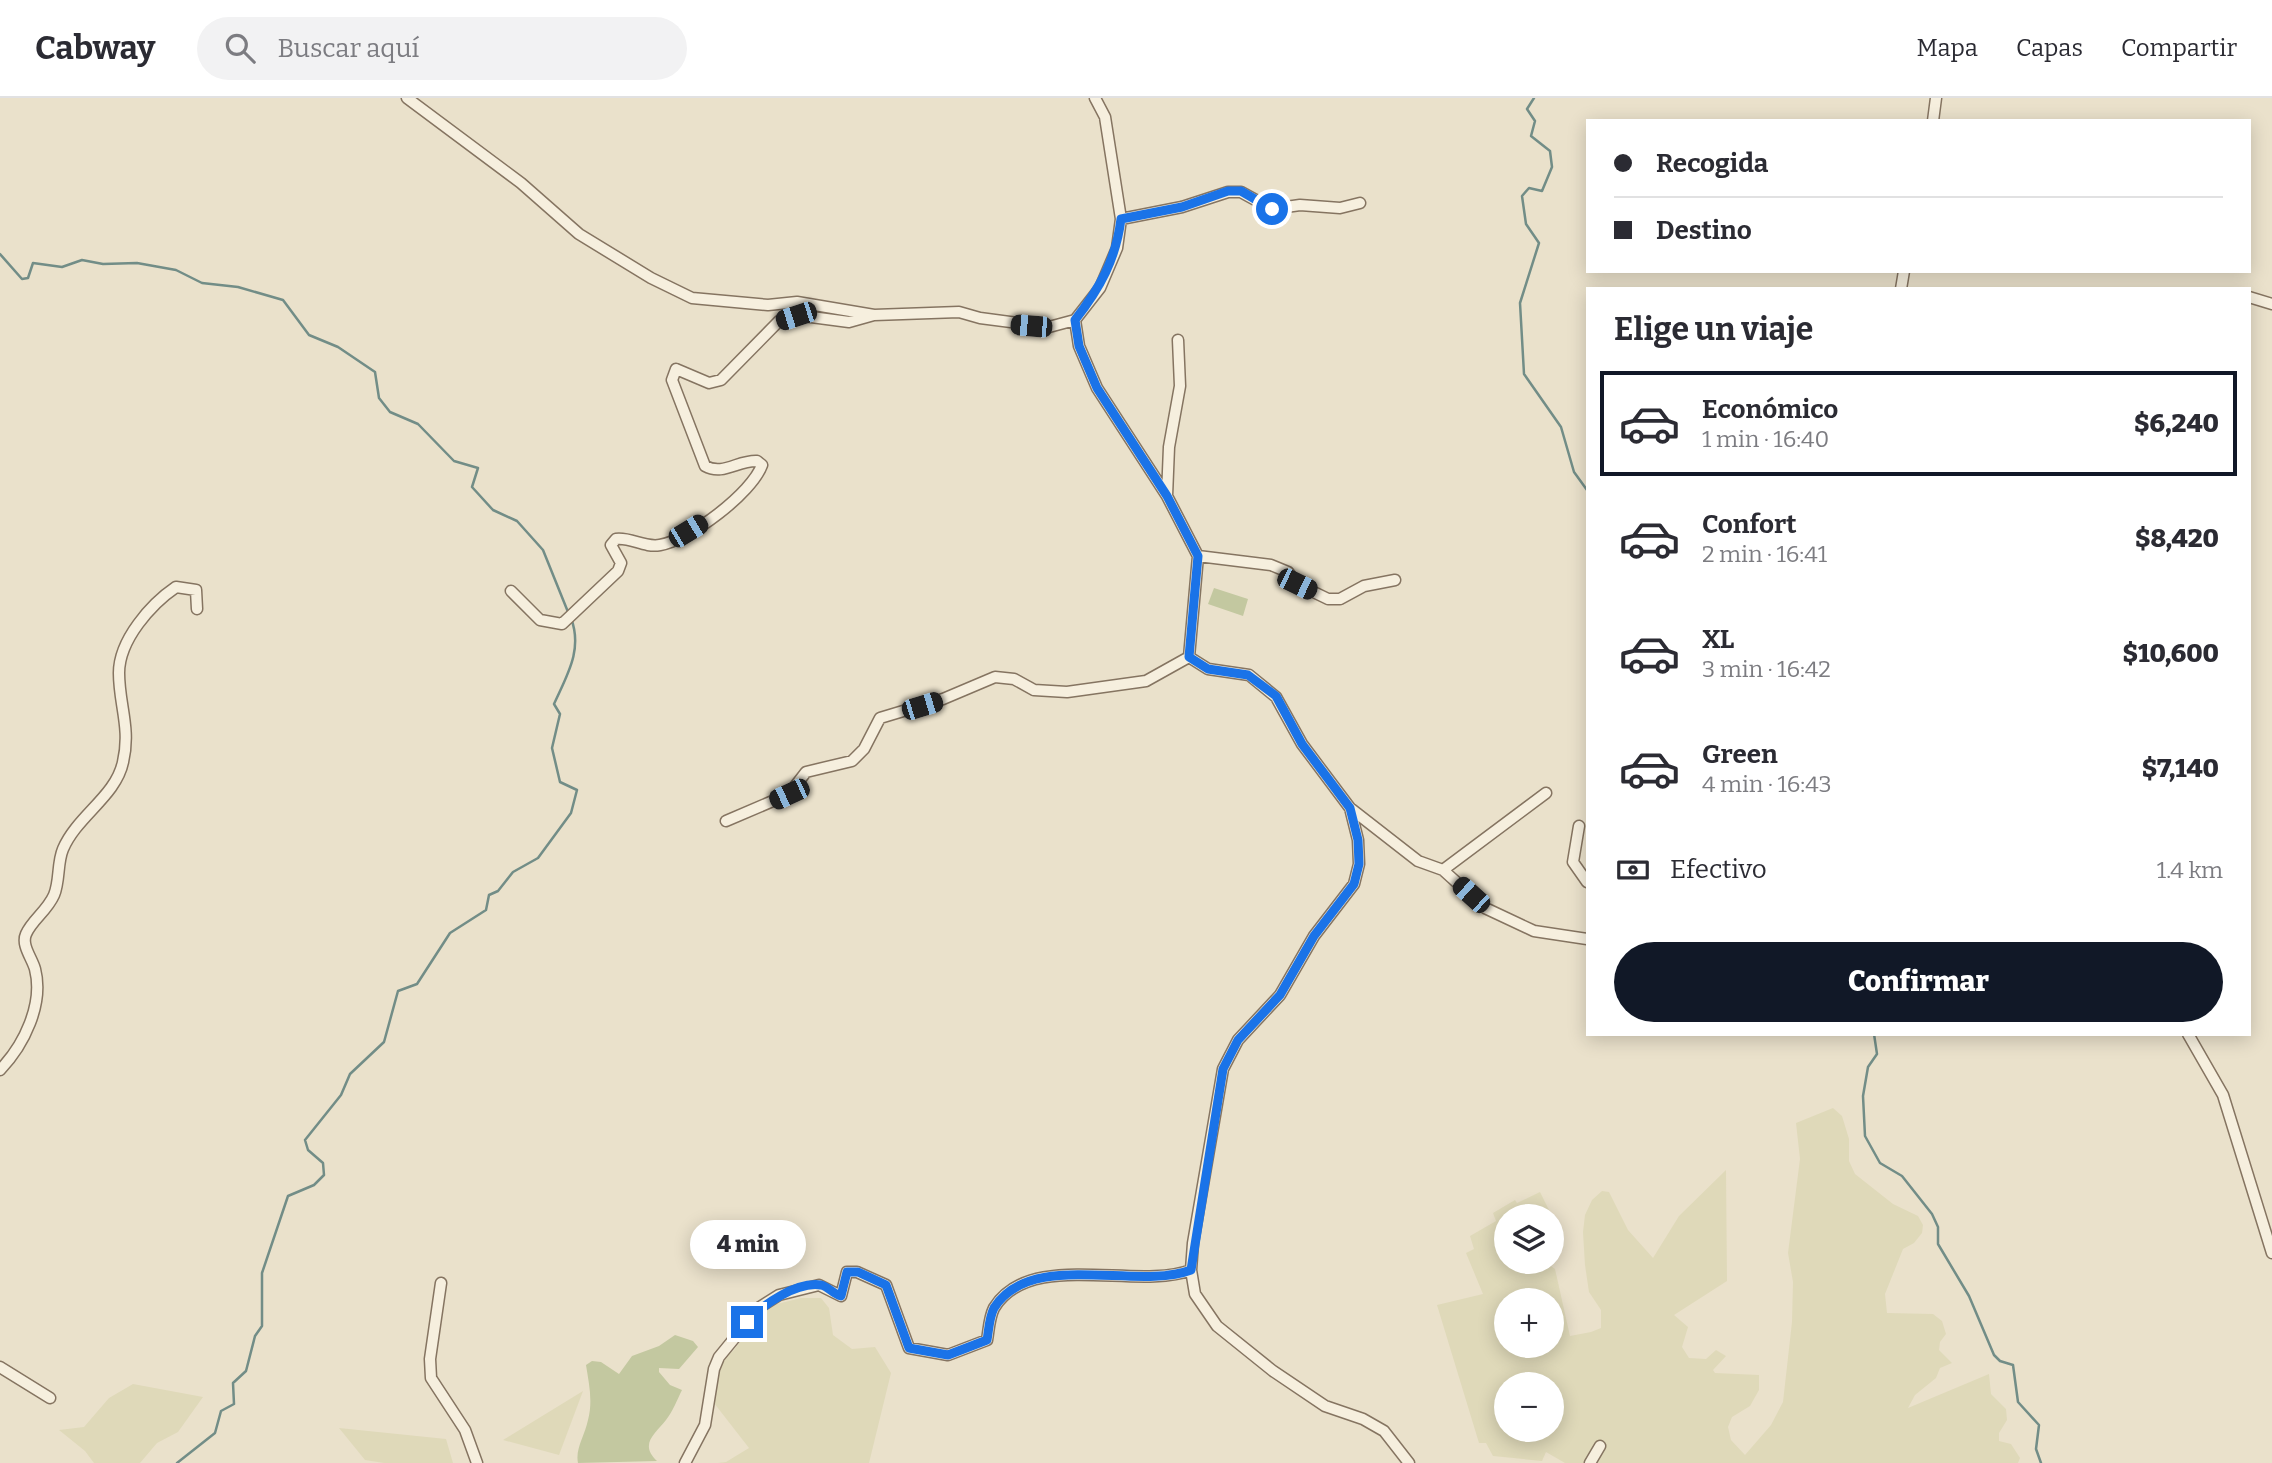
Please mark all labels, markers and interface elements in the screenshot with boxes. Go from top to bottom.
search box [197,17,687,80]
text: Cabway [35,28,155,68]
icon: search [221,29,259,67]
text: Buscar aquí [277,33,419,64]
text: Mapa [1916,34,1978,62]
text: Capas [2016,34,2083,62]
text: Compartir [2121,34,2237,62]
text: Recogida [1656,148,1768,179]
route start [1256,193,1288,225]
text: Destino [1656,215,1752,246]
car [773,300,820,332]
text: Elige un viaje [1614,310,1813,348]
car [1010,314,1053,338]
icon: car [1618,392,1681,455]
text: Económico [1702,394,1838,425]
text: $6,240 [2134,408,2219,439]
text: 1 min · 16:40 [1702,425,1829,453]
icon: car [1618,507,1681,570]
text: Confort [1702,509,1797,540]
car [665,511,712,551]
text: $8,420 [2135,523,2219,554]
text: 2 min · 16:41 [1702,540,1827,568]
car [1274,565,1321,603]
icon: car [1618,622,1681,685]
text: XL [1702,624,1734,655]
text: $10,600 [2122,638,2219,669]
text: 3 min · 16:42 [1702,655,1831,683]
car [899,690,946,722]
icon: car [1618,737,1681,800]
text: Green [1702,739,1778,770]
text: $7,140 [2142,753,2219,784]
text: 4 min · 16:43 [1702,770,1832,798]
car [766,776,813,812]
icon: cash [1614,851,1652,889]
text: Efectivo [1670,854,1767,885]
text: 1.4 km [2157,856,2223,884]
car [1449,873,1494,917]
button: Confirmar [1614,942,2223,1022]
map controls [1494,1204,1564,1442]
button: layers [1494,1204,1564,1274]
callout: 4 min [689,1220,805,1270]
text: 4 min [717,1230,779,1258]
button: + [1494,1288,1564,1358]
route end [731,1306,763,1338]
button: − [1494,1372,1564,1442]

